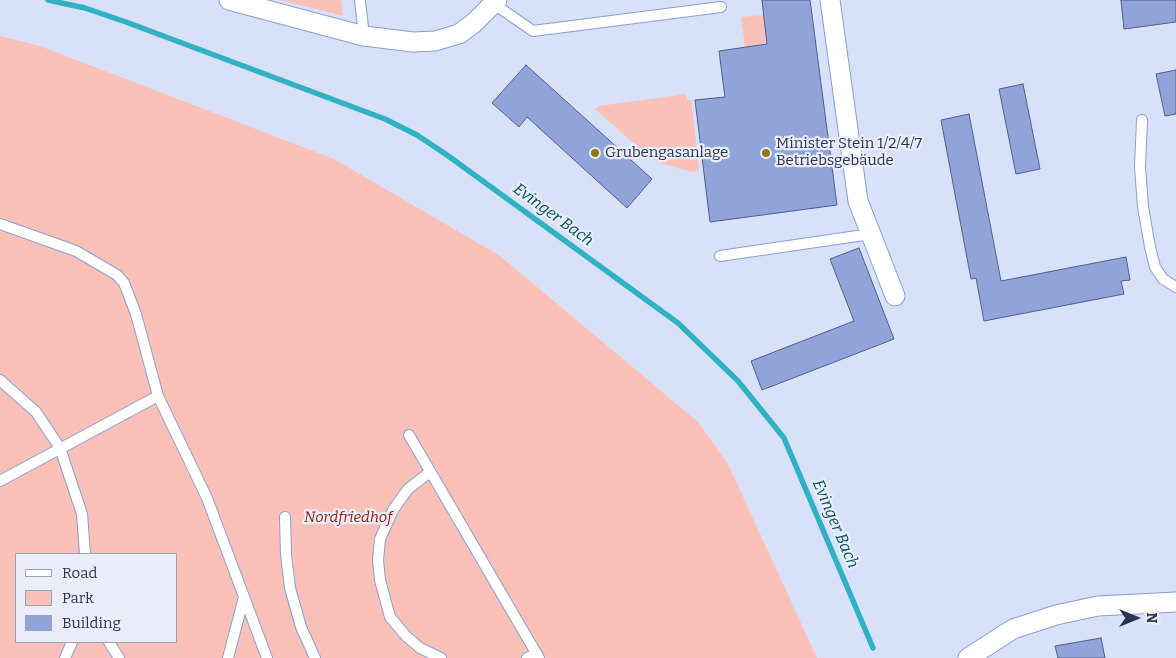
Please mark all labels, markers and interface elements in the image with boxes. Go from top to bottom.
place label: Minister Stein 1/2/4/7 Betriebsgebäude [776,135,922,170]
place label: Grubengasanlage [605,144,728,162]
marker: Grubengasanlage [589,147,601,159]
marker: Minister Stein 1/2/4/7 Betriebsgebäude [760,147,772,159]
water label: Evinger Bach [509,180,597,250]
water label: Evinger Bach [808,477,862,571]
park label: Nordfriedhof [304,509,392,527]
legend [15,553,178,643]
text: Road [62,564,97,582]
text: Park [62,589,94,607]
north arrow [1111,593,1161,643]
text: N [1143,613,1160,623]
text: Building [62,614,121,632]

